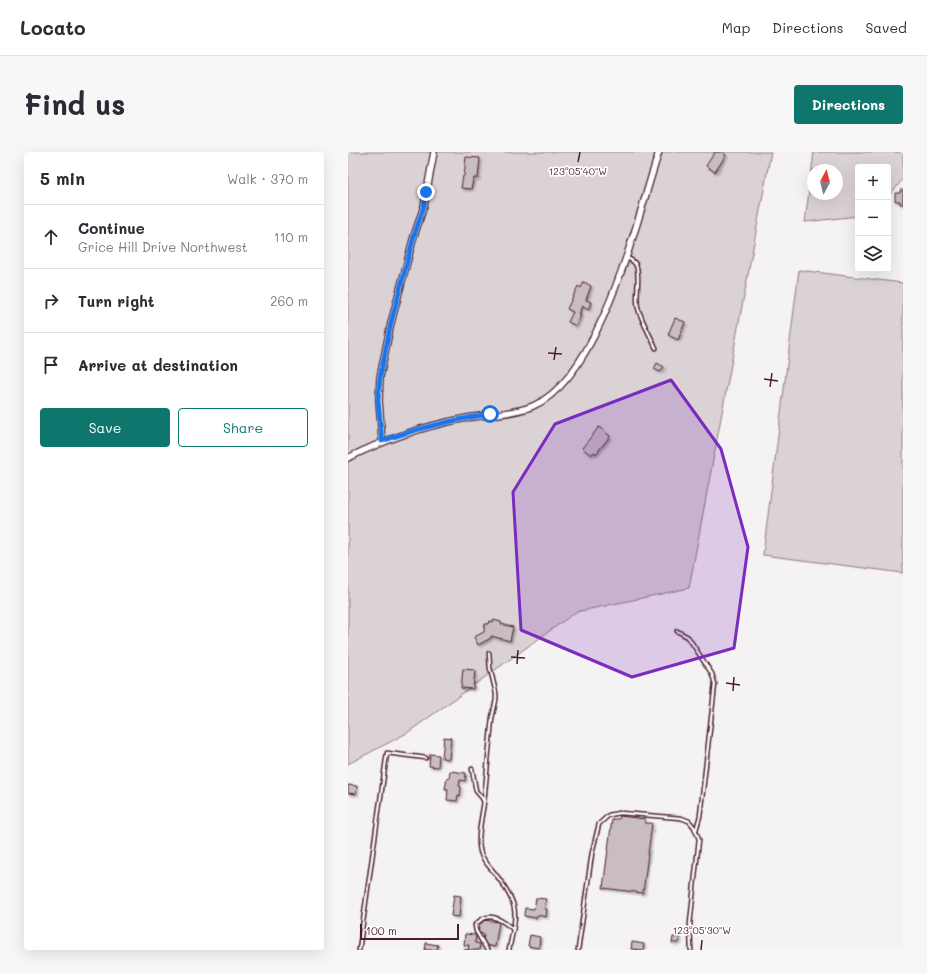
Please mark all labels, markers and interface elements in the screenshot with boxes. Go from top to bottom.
text: Locato [20,15,86,40]
text: Map [722,18,750,37]
text: Directions [772,18,843,37]
text: Saved [865,18,907,37]
button: Directions [794,85,903,124]
text: Find us [24,86,125,122]
text: 123°05'40"W [549,164,607,178]
north arrow [807,164,843,200]
map controls [855,164,891,272]
button: + [855,164,891,200]
text: 5 min [40,167,85,189]
text: Walk · 370 m [227,170,308,187]
route end [417,183,435,201]
button: − [855,200,891,236]
text: Continue [78,218,145,238]
icon: ahead [40,226,62,248]
text: 110 m [274,228,308,245]
button: layers [855,236,891,272]
text: Grice Hill Drive Northwest [78,238,248,255]
icon: right [40,290,62,312]
text: Turn right [78,291,155,311]
text: 260 m [270,292,308,309]
icon: arrive [40,354,62,376]
text: Arrive at destination [78,355,238,375]
route start [481,405,499,423]
button: Save [40,408,170,447]
button: Share [178,408,308,447]
scale bar [360,922,459,941]
text: 100 m [366,923,397,938]
text: 123°05'30"W [673,923,731,937]

